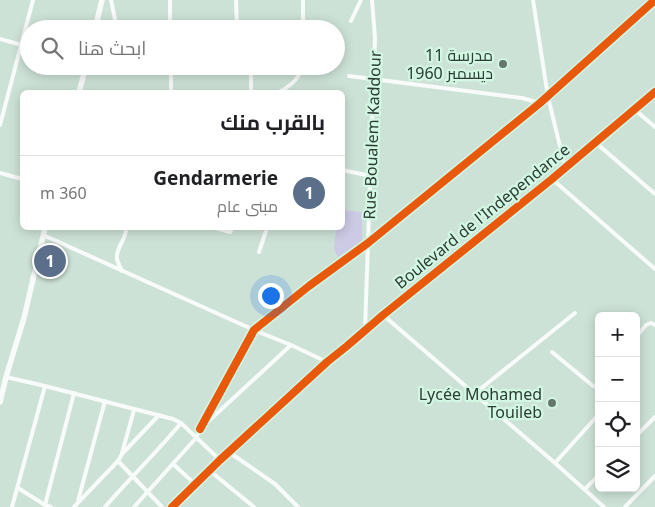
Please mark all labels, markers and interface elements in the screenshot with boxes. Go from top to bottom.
search box [20,20,345,75]
icon: search [38,34,66,62]
text: ابحث هنا [78,35,146,61]
place label: مدرسة 11 ديسمبر 1960 [406,44,493,84]
street label: Rue Boualem Kaddour [358,50,386,220]
marker: مدرسة 11 ديسمبر 1960 [497,58,509,70]
text: بالقرب منك [220,108,325,136]
street label: Boulevard de l'Independance [390,138,574,294]
text: Gendarmerie [153,165,278,191]
text: 360 m [40,182,87,204]
text: 1 [304,182,314,204]
text: مبنى عام [217,195,278,217]
pin: 1 [34,242,66,280]
your location [258,283,284,309]
map controls [595,312,640,492]
button: + [595,312,640,357]
button: − [595,357,640,402]
place label: Lycée Mohamed Touileb [419,383,542,423]
marker: Lycée Mohamed Touileb [546,397,558,409]
button: locate [595,402,640,447]
button: layers [595,447,640,492]

